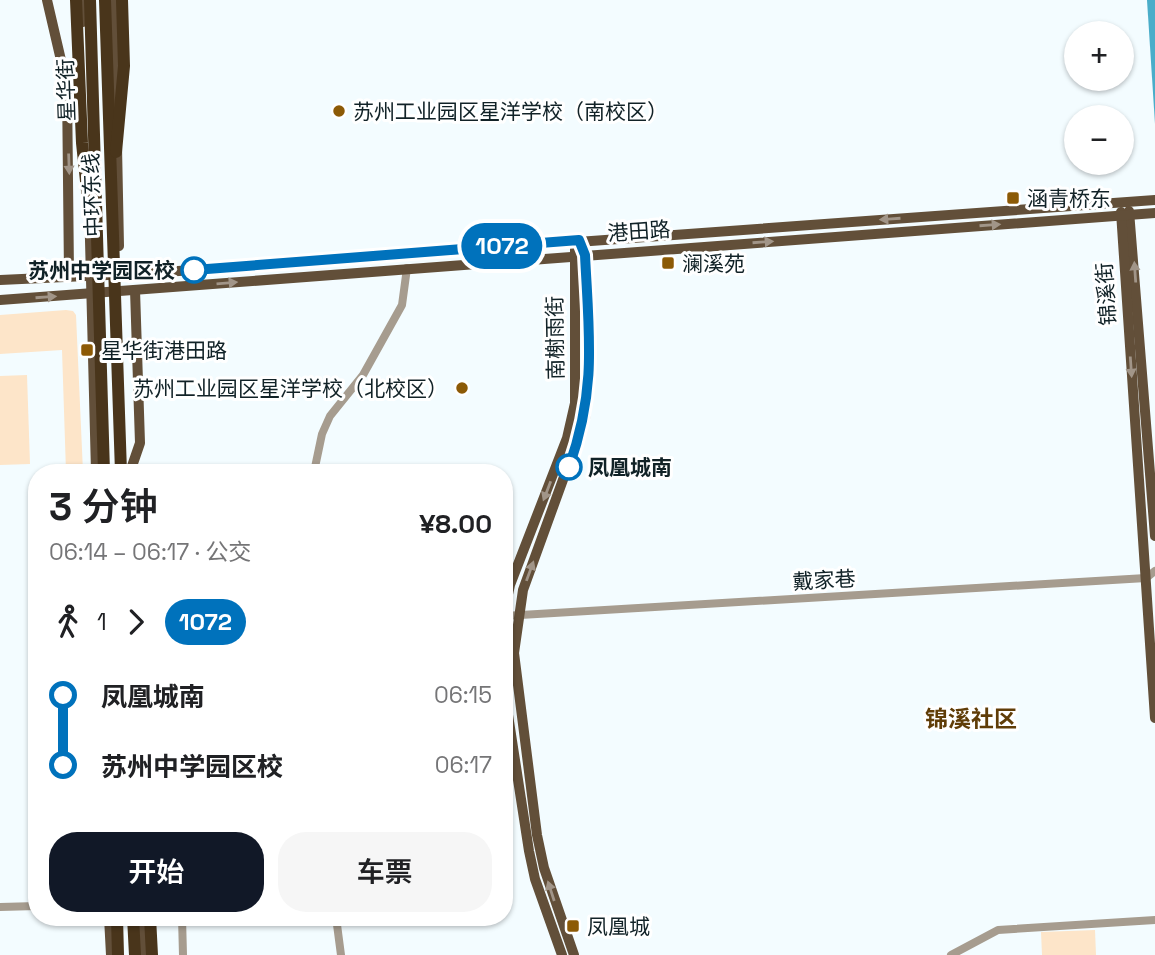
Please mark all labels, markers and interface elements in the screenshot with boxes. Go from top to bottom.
map controls [1064,21,1134,175]
button: + [1064,21,1134,91]
street label: 星华街 [51,58,81,122]
place label: 苏州工业园区星洋学校（南校区） [353,98,668,125]
marker: 苏州工业园区星洋学校（南校区） [331,103,347,119]
button: − [1064,105,1134,175]
one-way arrow [63,153,74,175]
street label: 中环东线 [77,153,107,237]
place label: 涵青桥东 [1027,185,1111,212]
marker: 涵青桥东 [1005,190,1021,206]
one-way arrow [878,213,900,224]
street label: 港田路 [607,215,671,247]
one-way arrow [979,220,1001,231]
line badge: 1072 [453,223,551,269]
text: 1072 [475,230,529,261]
one-way arrow [752,236,774,247]
place label: 澜溪苑 [682,250,745,277]
marker: 澜溪苑 [660,255,676,271]
place label: 苏州中学园区校 [28,257,175,284]
marker: 苏州中学园区校 [181,257,207,283]
one-way arrow [1129,261,1140,283]
street label: 锦溪街 [1090,262,1122,326]
one-way arrow [216,277,238,288]
one-way arrow [35,291,57,302]
street label: 南榭雨街 [541,296,569,380]
place label: 星华街港田路 [101,337,227,364]
marker: 星华街港田路 [79,342,95,358]
one-way arrow [1126,357,1137,379]
place label: 苏州工业园区星洋学校（北校区） [133,375,448,402]
marker: 苏州工业园区星洋学校（北校区） [454,380,470,396]
marker: 凤凰城南 [556,454,582,480]
place label: 凤凰城南 [588,454,672,481]
one-way arrow [541,480,552,501]
text: 3 分钟 [49,483,158,531]
text: ¥8.00 [419,507,492,541]
text: 06:14 – 06:17 · 公交 [49,537,251,567]
one-way arrow [525,560,536,581]
street label: 戴家巷 [792,565,856,595]
icon: walk [49,603,87,641]
icon: forward [117,603,155,641]
text: 1072 [179,606,232,637]
text: 1 [97,607,107,637]
text: 凤凰城南 [101,680,205,714]
text: 06:15 [434,680,492,710]
district label: 锦溪社区 [925,704,1017,734]
text: 苏州中学园区校 [101,750,283,784]
text: 06:17 [435,750,492,780]
button: 开始 [49,832,264,912]
button: 车票 [278,832,492,912]
one-way arrow [546,880,556,901]
place label: 凤凰城 [587,913,650,940]
marker: 凤凰城 [565,918,581,934]

